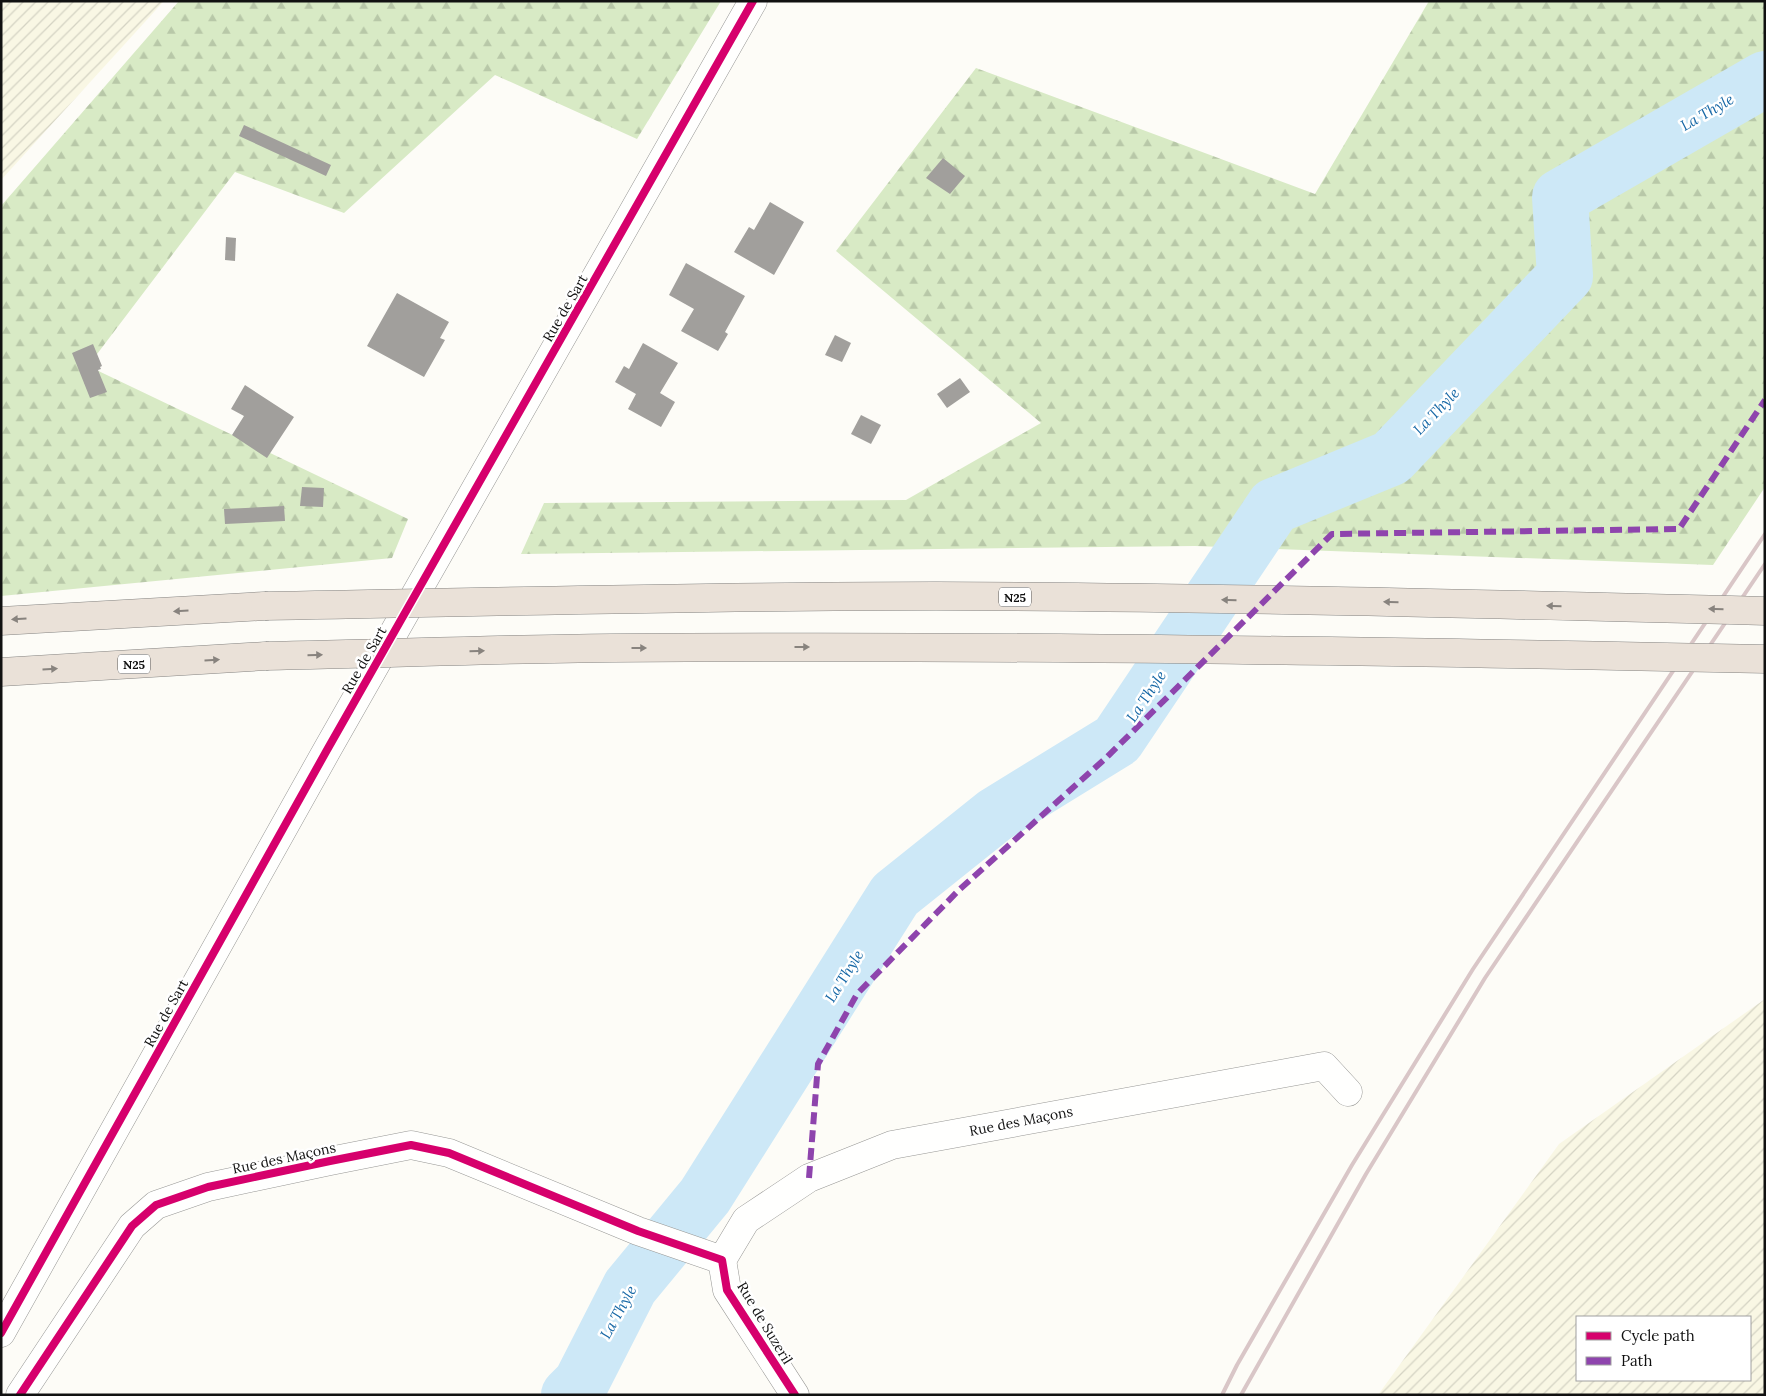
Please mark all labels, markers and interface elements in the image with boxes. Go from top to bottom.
water label: La Thyle [1677,89,1737,135]
street label: Rue de Sart [539,271,592,345]
water label: La Thyle [1409,384,1463,438]
road number: N25 [999,588,1031,606]
one-way arrow [1220,596,1236,604]
one-way arrow [1383,598,1399,606]
one-way arrow [1545,602,1561,610]
one-way arrow [1708,605,1724,613]
one-way arrow [173,607,189,615]
one-way arrow [11,616,27,624]
street label: Rue de Sart [338,623,391,697]
one-way arrow [794,643,810,651]
one-way arrow [632,644,648,652]
one-way arrow [469,647,485,655]
one-way arrow [307,651,323,659]
road number: N25 [118,654,150,674]
one-way arrow [204,655,220,663]
one-way arrow [42,665,58,673]
water label: La Thyle [1122,667,1170,725]
water label: La Thyle [821,946,867,1006]
street label: Rue de Sart [140,975,192,1050]
street label: Rue des Maçons [968,1102,1074,1140]
street label: Rue des Maçons [231,1138,337,1178]
street label: Rue de Suzeril [733,1279,797,1368]
water label: La Thyle [596,1282,640,1342]
legend [1576,1316,1751,1381]
text: Cycle path [1621,1326,1695,1345]
text: Path [1621,1351,1652,1370]

